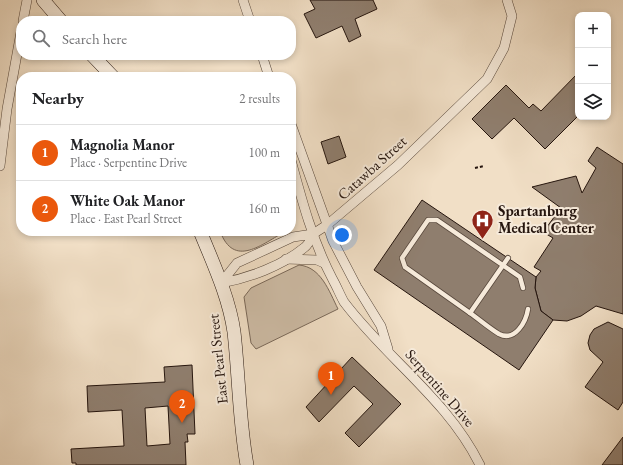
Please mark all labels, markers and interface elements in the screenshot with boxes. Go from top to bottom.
map controls [575,12,611,120]
button: + [575,12,611,48]
search box [16,16,296,60]
icon: search [30,27,52,49]
text: Search here [62,29,127,48]
button: − [575,48,611,84]
button: layers [575,84,611,120]
text: Nearby [32,87,84,109]
text: 2 results [239,90,280,107]
street label: Catawba Street [333,131,410,204]
text: Magnolia Manor [70,135,174,154]
text: 1 [42,144,48,161]
text: 100 m [249,144,280,161]
text: Place · Serpentine Drive [70,154,187,171]
text: White Oak Manor [70,191,185,210]
text: 2 [42,200,48,217]
text: 160 m [249,200,280,217]
place label: Spartanburg Medical Center [498,201,595,237]
hospital icon: Spartanburg Medical Center [470,207,496,240]
text: Place · East Pearl Street [70,210,182,227]
your location [332,225,352,245]
street label: East Pearl Street [203,313,232,405]
street label: Serpentine Drive [402,345,479,430]
pin: 1 [318,362,344,395]
pin: 2 [169,390,195,423]

